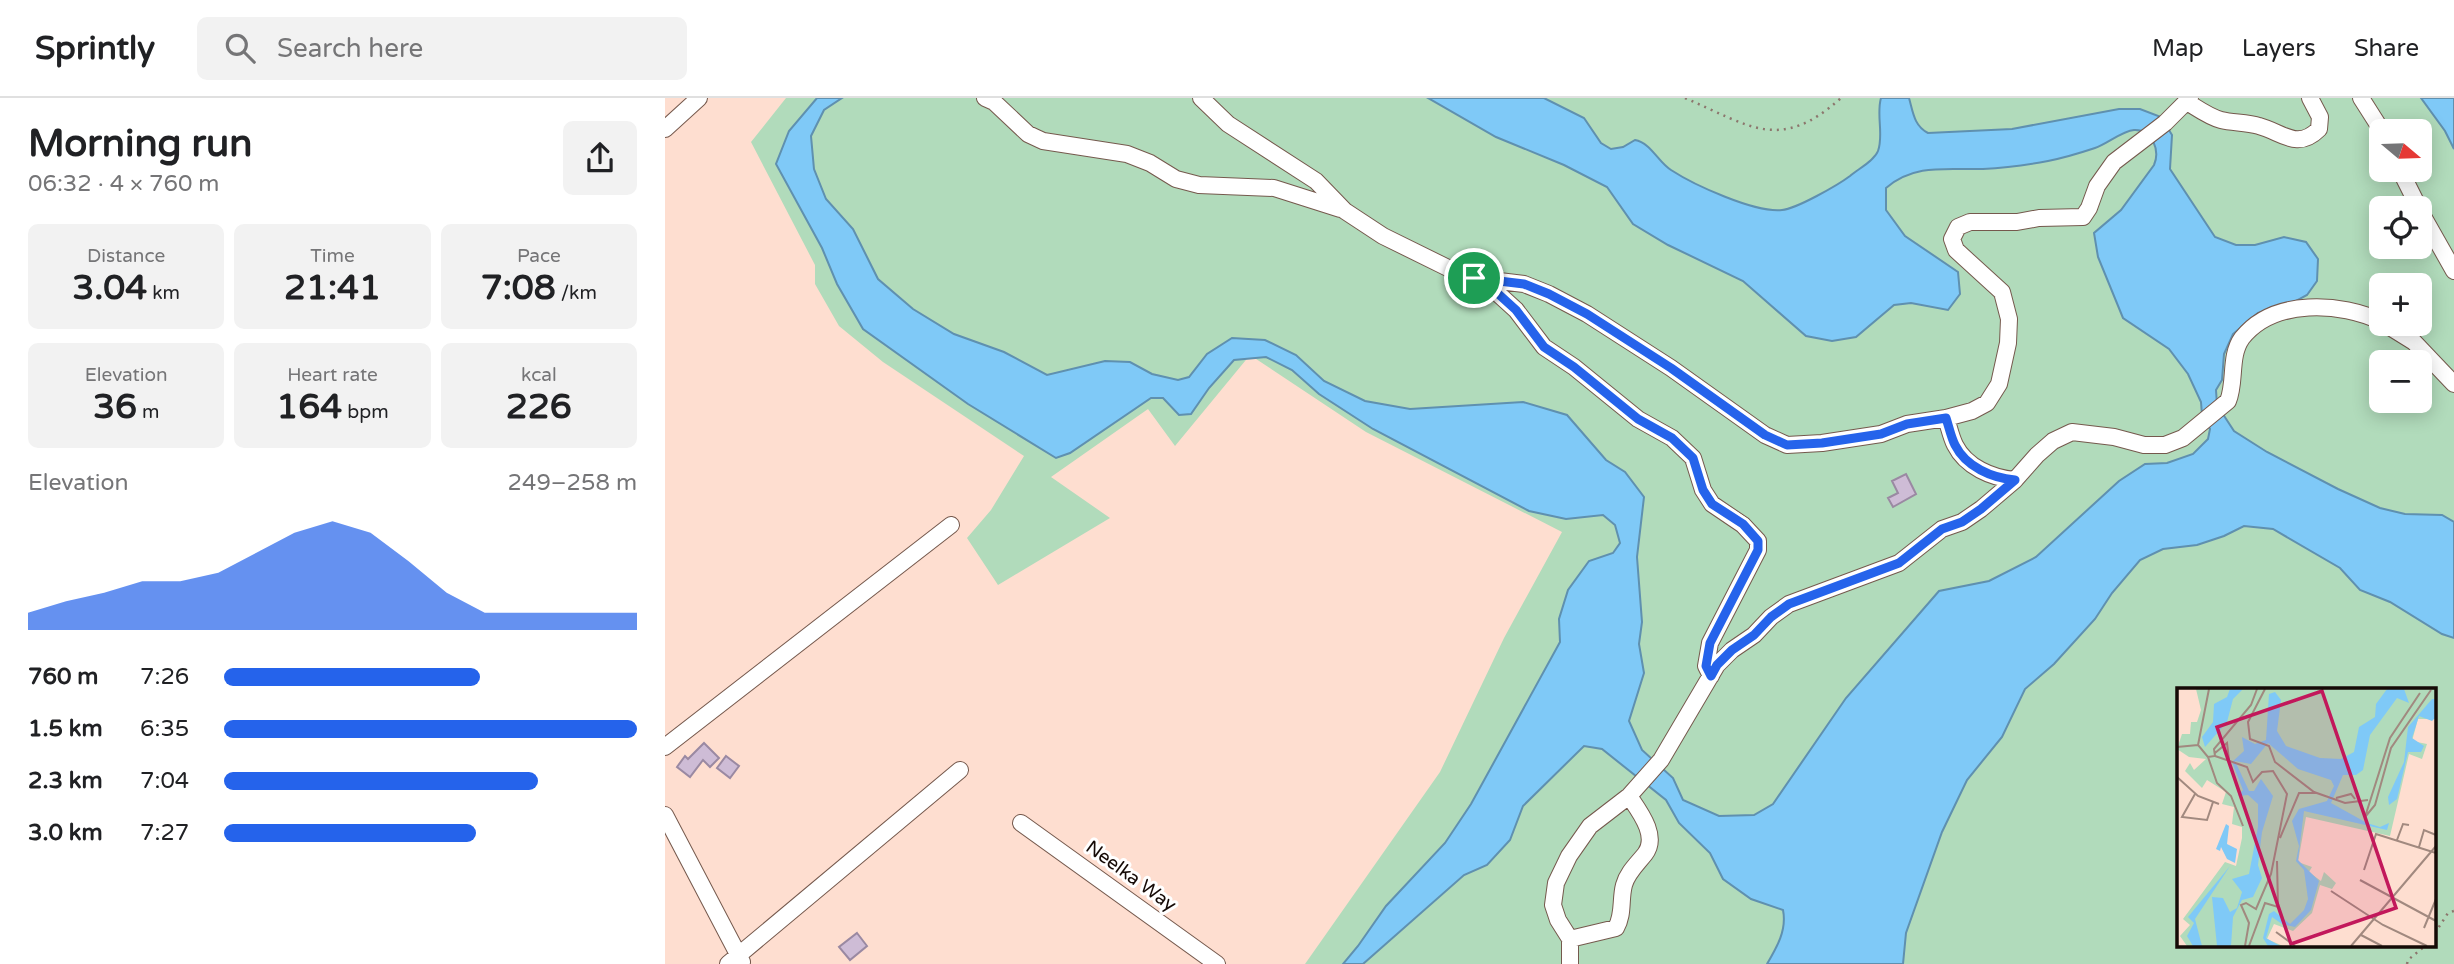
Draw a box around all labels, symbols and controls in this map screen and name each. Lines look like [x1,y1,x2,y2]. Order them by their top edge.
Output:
search box [197,17,687,80]
text: Sprintly [35,29,155,68]
icon: search [221,29,259,67]
text: Search here [277,33,423,64]
text: Map [2152,34,2204,63]
text: Layers [2242,34,2316,63]
text: Share [2354,34,2419,63]
north arrow [2369,119,2433,182]
map controls [2369,119,2432,413]
text: Morning run [28,121,252,167]
button: share [563,121,637,195]
text: 06:32 · 4 × 760 m [28,170,219,198]
button: locate [2369,196,2432,259]
text: Distance [87,245,165,267]
text: Time [310,245,355,267]
text: Pace [517,245,561,267]
pin [1444,248,1504,308]
icon: arrive [1455,259,1493,297]
text: 3.04 [72,267,147,309]
text: 21:41 [284,267,381,309]
text: 7:08 [481,267,556,309]
button: + [2369,273,2432,336]
text: km [147,282,180,304]
text: /km [556,282,597,304]
button: − [2369,350,2432,413]
text: Elevation [85,364,168,386]
text: Heart rate [287,364,378,386]
text: kcal [521,364,557,386]
text: 36 [93,386,137,428]
text: 164 [276,386,342,428]
text: 226 [506,386,572,428]
text: m [137,401,159,423]
text: bpm [342,401,389,423]
text: Elevation [28,469,129,497]
text: 249–258 m [508,469,637,497]
text: 760 m [28,663,98,691]
text: 7:26 [140,663,189,691]
inset map [2177,688,2437,946]
text: 1.5 km [28,715,103,743]
text: 6:35 [140,715,189,743]
text: 2.3 km [28,767,103,795]
text: 7:04 [140,767,189,795]
text: 3.0 km [28,819,103,847]
text: 7:27 [140,819,189,847]
street label: Neelka Way [1082,836,1180,916]

